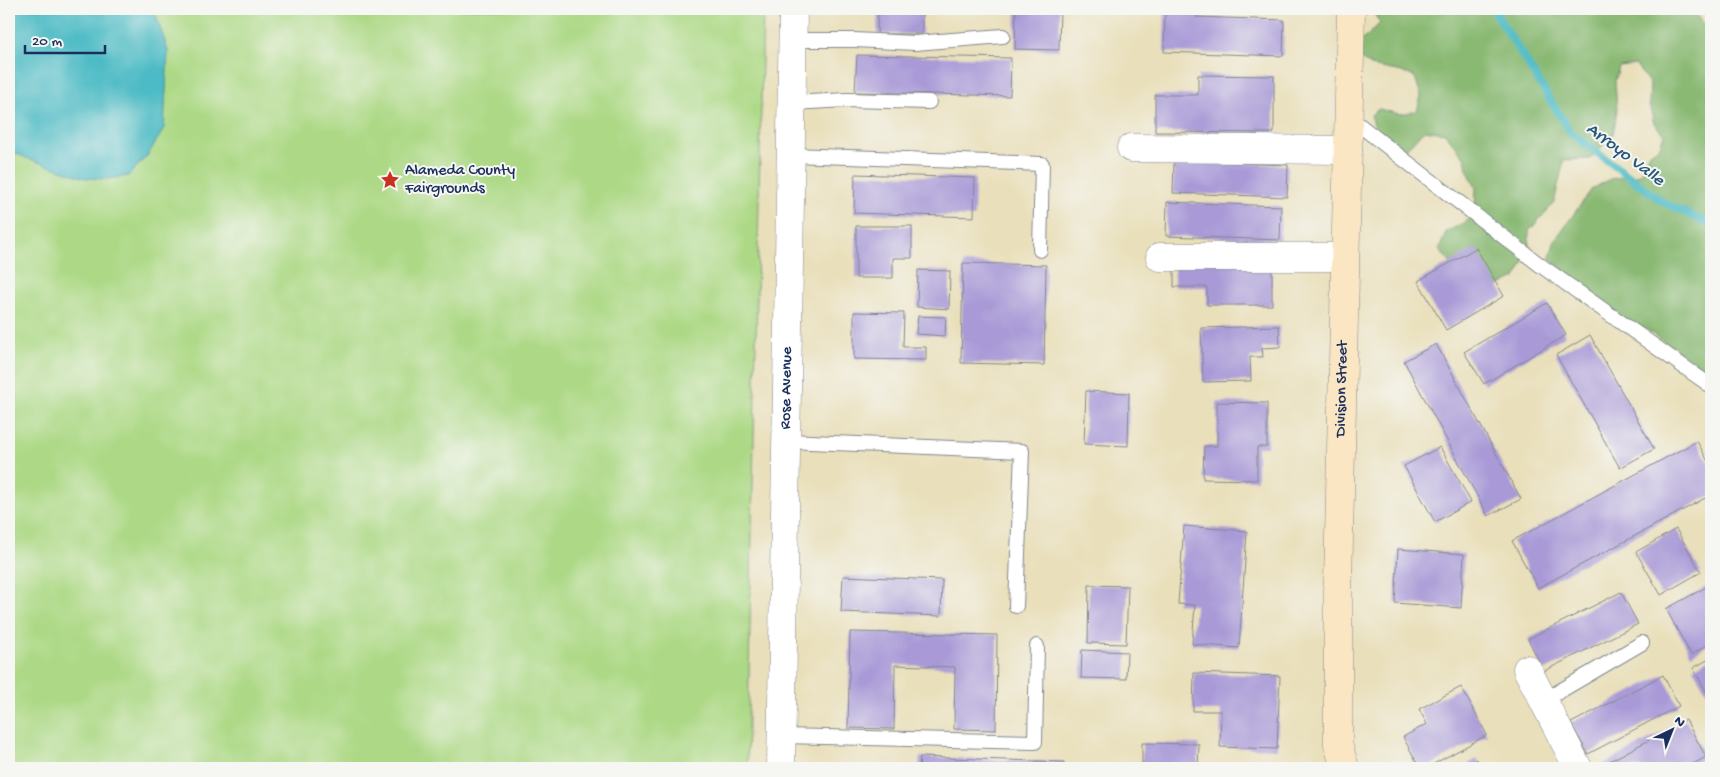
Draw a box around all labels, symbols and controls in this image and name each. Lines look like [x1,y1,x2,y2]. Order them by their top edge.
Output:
scale bar [25,22,105,54]
text: 20 m [32,33,62,51]
water label: Arroyo Valle [1582,119,1669,192]
place label: Alameda County Fairgrounds [404,162,515,199]
place icon: Alameda County Fairgrounds [379,169,401,191]
street label: Division Street [1332,339,1353,438]
street label: Rose Avenue [777,346,797,430]
north arrow [1648,704,1698,754]
text: N [1670,713,1688,732]

